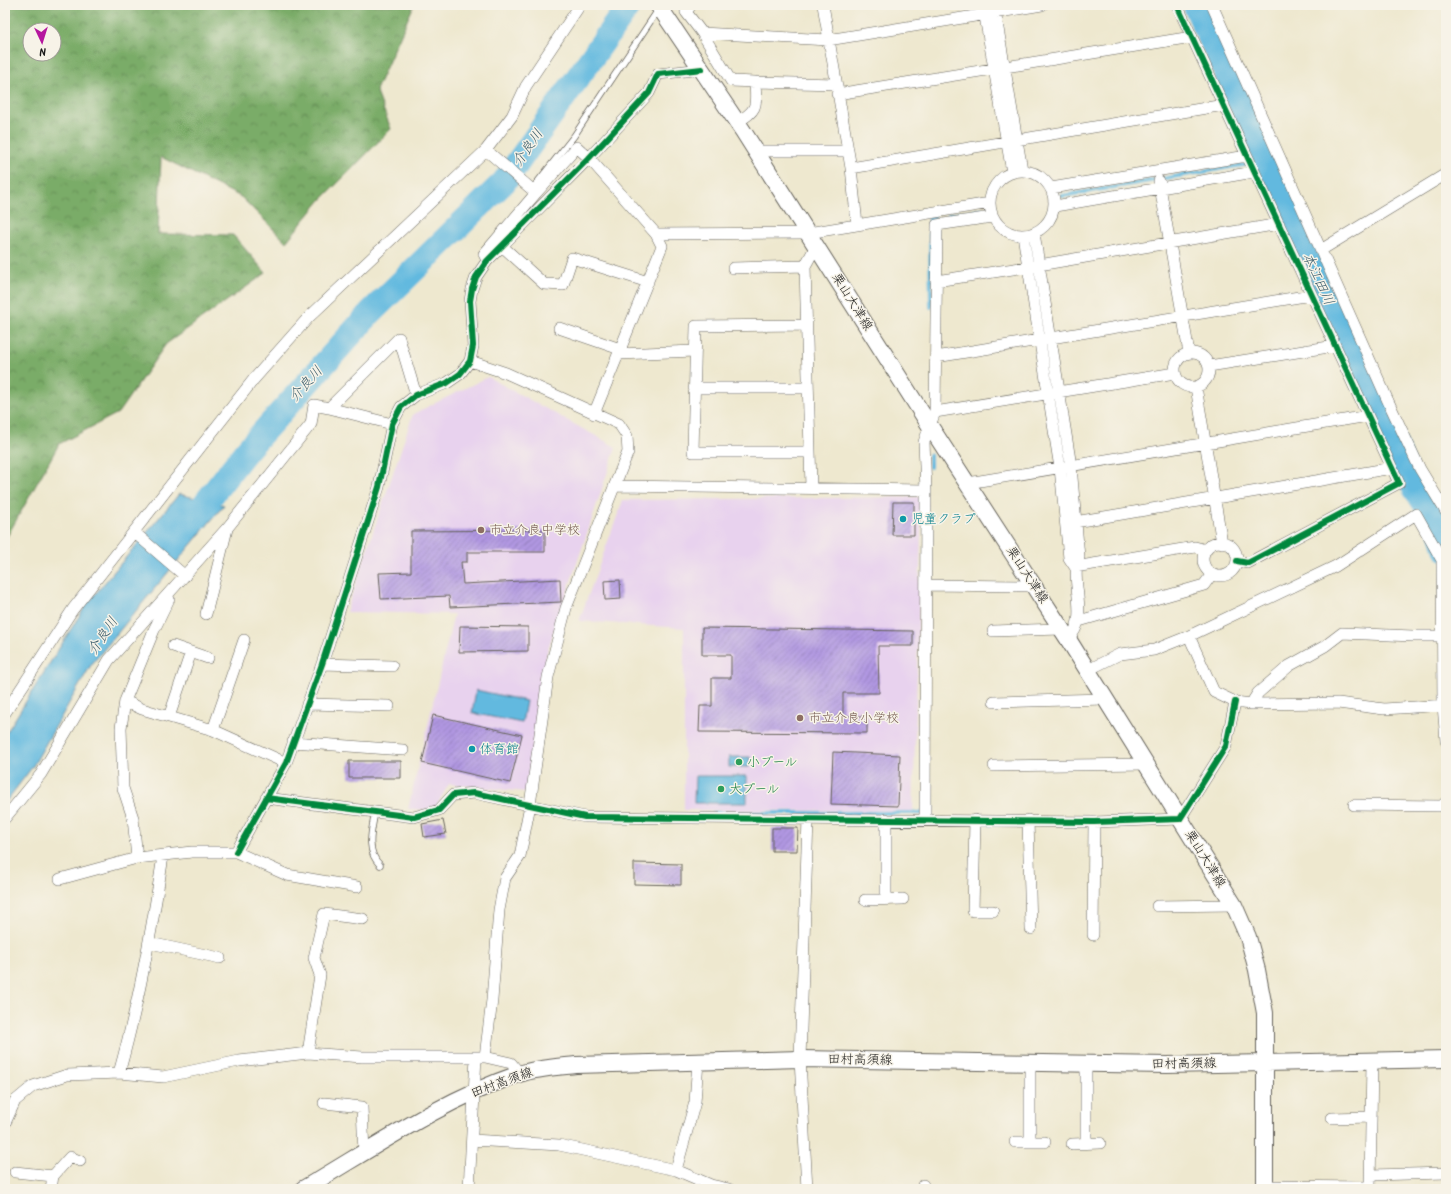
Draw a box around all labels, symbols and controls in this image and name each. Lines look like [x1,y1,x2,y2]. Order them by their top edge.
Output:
north arrow [22,22,62,62]
text: N [38,42,47,60]
water label: 介良川 [507,124,549,172]
water label: 本江田川 [1296,249,1340,309]
street label: 栗山大津線 [826,269,879,336]
water label: 介良川 [284,361,328,407]
place label: 児童クラブ [911,509,976,530]
marker: 児童クラブ [898,514,908,524]
place label: 市立介良中学校 [489,520,580,541]
marker: 市立介良中学校 [476,525,486,535]
street label: 栗山大津線 [1000,542,1054,609]
water label: 介良川 [82,612,124,660]
place label: 市立介良小学校 [808,708,899,729]
marker: 市立介良小学校 [795,713,805,723]
place label: 体育館 [480,739,519,760]
marker: 体育館 [467,744,477,754]
place label: 小プール [747,752,797,773]
marker: 小プール [734,757,744,767]
place label: 大プール [729,779,779,800]
marker: 大プール [716,784,726,794]
street label: 栗山大津線 [1179,826,1232,893]
street label: 田村高須線 [827,1049,894,1071]
street label: 田村高須線 [1151,1053,1218,1075]
street label: 田村高須線 [468,1062,537,1104]

